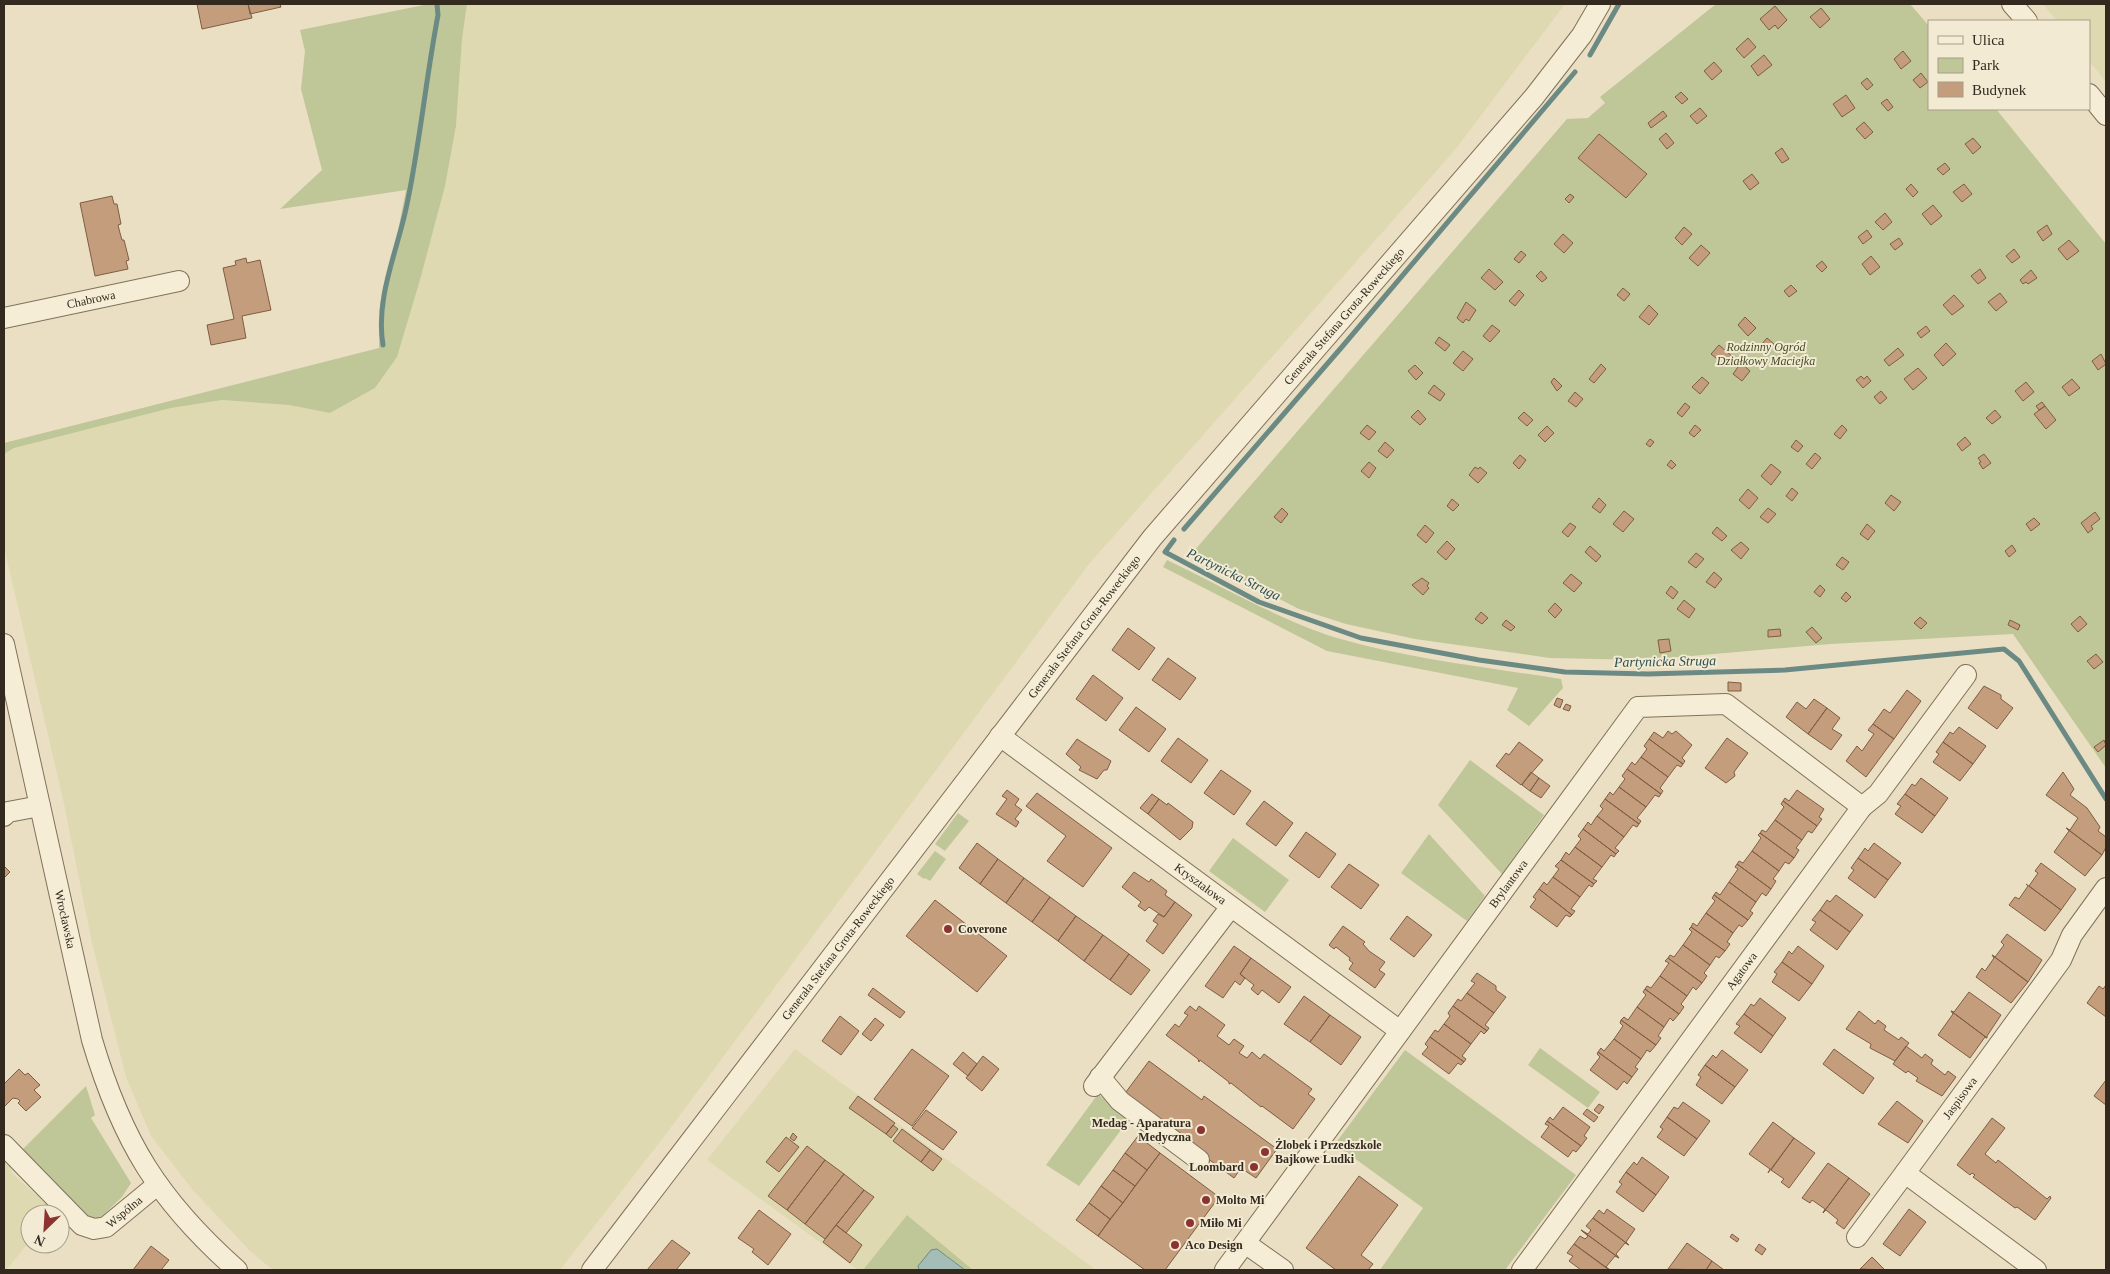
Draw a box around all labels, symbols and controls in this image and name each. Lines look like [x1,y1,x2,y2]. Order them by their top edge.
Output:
legend [1928,20,2090,110]
text: Ulica [1972,32,2005,48]
text: Park [1972,57,2000,73]
text: Budynek [1972,82,2027,98]
street label: Generała Stefana Grota-Roweckiego [1281,245,1407,388]
street label: Chabrowa [65,287,117,312]
park label: Rodzinny Ogród Działkowy Maciejka [1716,340,1815,368]
water label: Partynicka Struga [1184,545,1283,604]
street label: Generała Stefana Grota-Roweckiego [1025,552,1143,701]
water label: Partynicka Struga [1613,653,1716,670]
street label: Brylantowa [1486,857,1531,911]
street label: Kryształowa [1172,860,1230,908]
street label: Generała Stefana Grota-Roweckiego [779,874,897,1023]
street label: Wrocławska [52,889,79,951]
place label: Coverone [958,922,1008,936]
marker: Coverone [942,923,954,935]
street label: Agatowa [1723,949,1760,993]
street label: Jaspisowa [1940,1074,1980,1122]
place label: Medag - Aparatura Medyczna [1092,1116,1191,1144]
marker: Medag - Aparatura Medyczna [1195,1124,1207,1136]
place label: Żlobek i Przedszkole Bajkowe Ludki [1275,1138,1382,1166]
marker: Żlobek i Przedszkole Bajkowe Ludki [1259,1146,1271,1158]
place label: Loombard [1189,1160,1244,1174]
marker: Loombard [1248,1161,1260,1173]
street label: Wspólna [103,1193,146,1231]
place label: Molto Mi [1216,1193,1265,1207]
marker: Molto Mi [1200,1194,1212,1206]
north arrow [20,1204,70,1254]
place label: Miło Mi [1200,1216,1242,1230]
marker: Miło Mi [1184,1217,1196,1229]
text: N [32,1231,47,1249]
place label: Aco Design [1185,1238,1243,1252]
marker: Aco Design [1169,1239,1181,1251]

